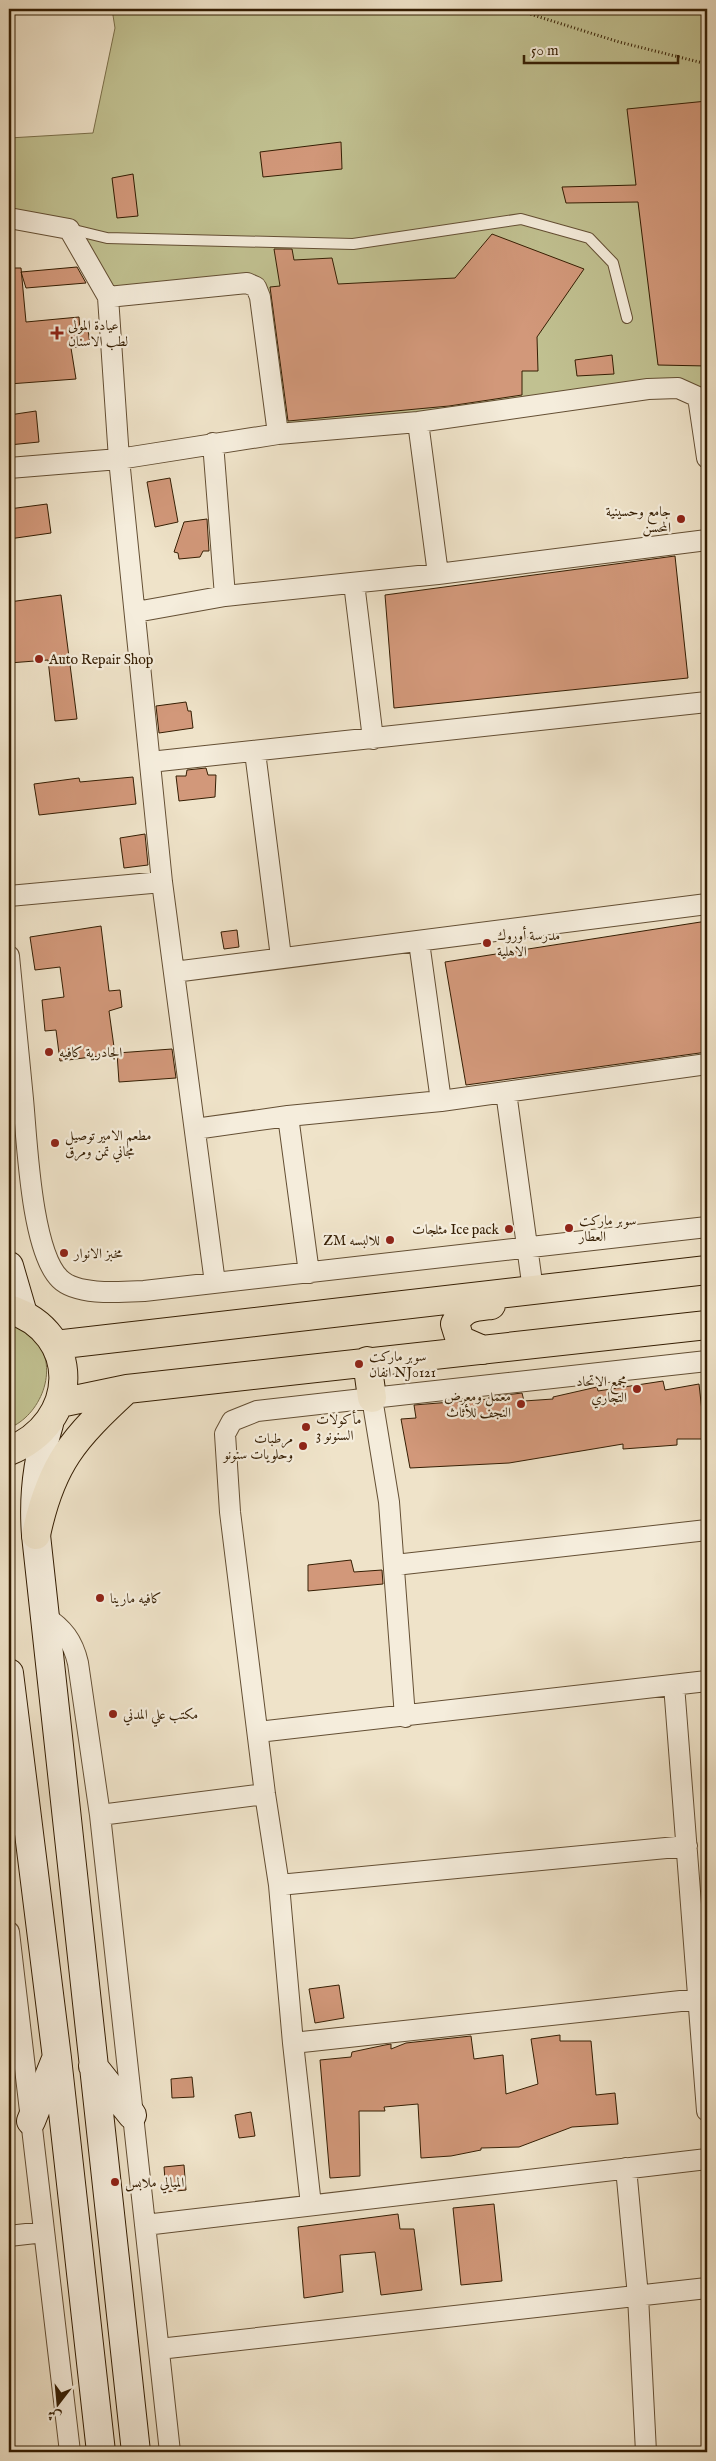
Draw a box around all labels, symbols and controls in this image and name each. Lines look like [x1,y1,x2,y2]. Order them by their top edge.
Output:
scale bar [524,32,677,64]
text: 50 m [531,41,559,60]
place label: عيادة المولى لطب الاسنان [68,317,128,351]
marker: عيادة المولى لطب الاسنان [50,326,64,340]
place label: جامع وحسينية المحسن [606,503,671,537]
marker: جامع وحسينية المحسن [675,513,687,525]
place label: Auto Repair Shop [48,651,154,669]
marker: Auto Repair Shop [33,653,45,665]
place label: مدرسة أوروك الاهلية [497,925,560,961]
marker: مدرسة أوروك الاهلية [481,937,493,949]
place label: الجادرية كافيه [59,1044,122,1062]
marker: الجادرية كافيه [43,1046,55,1058]
place label: مطعم الامير توصيل مجاني تمن ومرق [65,1127,152,1163]
marker: مطعم الامير توصيل مجاني تمن ومرق [49,1137,61,1149]
place label: سوبر ماركت العطار [577,1212,636,1246]
place label: مثلجات Ice pack [412,1221,500,1239]
marker: سوبر ماركت العطار [563,1222,575,1234]
marker: مثلجات Ice pack [503,1223,515,1235]
place label: ZM للالبسه [323,1232,380,1250]
marker: ZM للالبسه [384,1234,396,1246]
place label: مخبز الانوار [72,1245,123,1263]
marker: مخبز الانوار [58,1247,70,1259]
place label: سوبر ماركت انفان NJ0121 [369,1348,436,1382]
marker: سوبر ماركت انفان NJ0121 [353,1358,365,1370]
place label: مجمع الاتحاد التجاري [576,1373,627,1409]
marker: مجمع الاتحاد التجاري [631,1383,643,1395]
place label: معمل ومعرض النجف للأثاث [444,1388,511,1422]
marker: معمل ومعرض النجف للأثاث [515,1398,527,1410]
place label: مأكولات السنونو 3 [316,1409,362,1445]
marker: مأكولات السنونو 3 [300,1421,312,1433]
place label: مرطبات وحلويات سنونو [222,1430,293,1464]
marker: مرطبات وحلويات سنونو [297,1440,309,1452]
place label: كافيه مارينا [110,1590,162,1608]
marker: كافيه مارينا [94,1592,106,1604]
place label: مكتب علي المدني [123,1706,198,1727]
marker: مكتب علي المدني [107,1708,119,1720]
place label: الميالي ملابس [125,2174,184,2194]
marker: الميالي ملابس [109,2176,121,2188]
north arrow [32,2378,82,2428]
text: ش [45,2405,64,2426]

